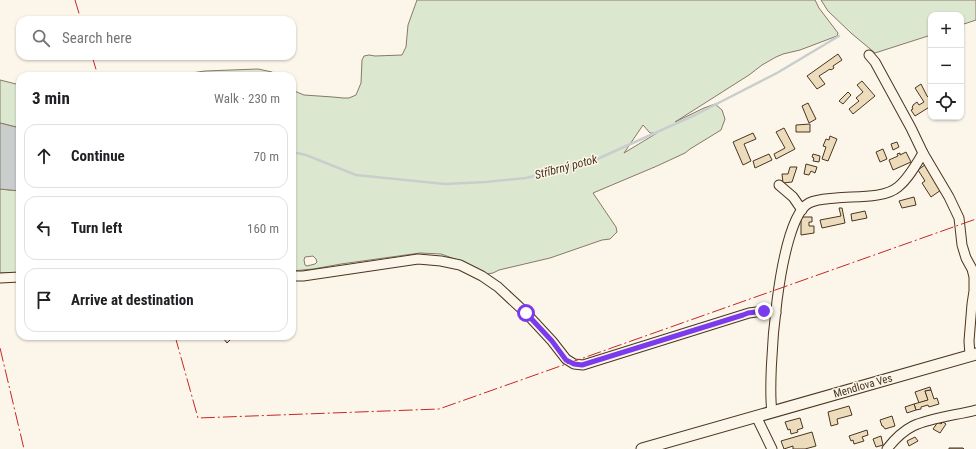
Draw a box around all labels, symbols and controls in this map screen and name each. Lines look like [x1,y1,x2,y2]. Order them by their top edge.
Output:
map controls [928,12,964,120]
button: + [928,12,964,48]
search box [16,16,296,60]
icon: search [30,27,52,49]
text: Search here [62,29,132,47]
button: − [928,48,964,84]
button: locate [928,84,964,120]
text: 3 min [32,88,70,108]
text: Walk · 230 m [214,91,280,106]
icon: ahead [33,145,55,167]
text: Continue [71,147,125,165]
text: 70 m [253,149,279,164]
water label: Stříbrný potok [533,152,600,182]
icon: left [33,217,55,239]
text: Turn left [71,219,122,237]
text: 160 m [247,221,279,236]
icon: arrive [33,289,55,311]
text: Arrive at destination [71,291,194,309]
route end [755,302,773,320]
route start [517,304,535,322]
street label: Mendlova Ves [832,371,894,401]

